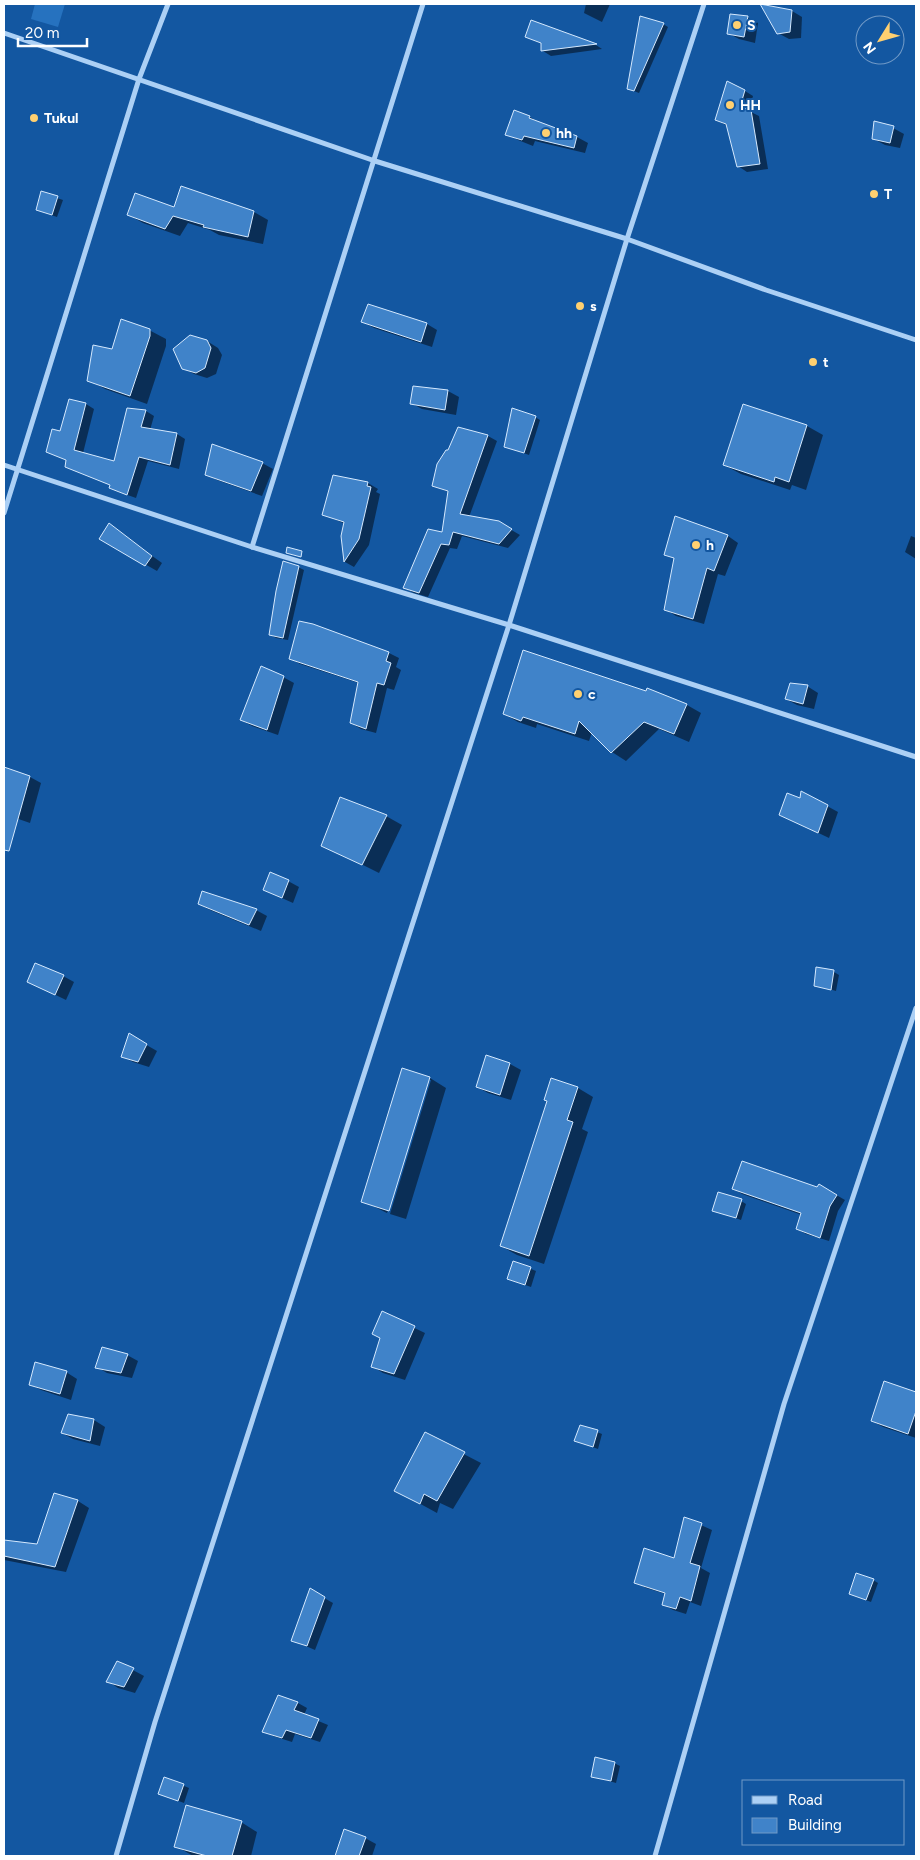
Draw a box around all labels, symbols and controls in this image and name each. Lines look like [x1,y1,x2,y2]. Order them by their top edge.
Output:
scale bar [18,15,86,47]
north arrow [855,15,905,65]
place label: S [747,17,756,34]
marker: S [731,19,743,31]
text: 20 m [25,24,59,42]
text: N [860,38,880,57]
place label: HH [740,97,761,114]
marker: HH [724,99,736,111]
place label: Tukul [44,110,79,127]
marker: Tukul [28,112,40,124]
place label: hh [556,125,572,142]
marker: hh [540,127,552,139]
place label: T [884,186,892,203]
marker: T [868,188,880,200]
place label: s [590,298,597,315]
marker: s [574,300,586,312]
place label: t [823,354,829,371]
marker: t [807,356,819,368]
place label: h [706,537,714,554]
marker: h [690,539,702,551]
place label: c [588,686,596,703]
marker: c [572,688,584,700]
legend [742,1780,905,1845]
text: Road [788,1791,823,1809]
text: Building [788,1816,842,1834]

